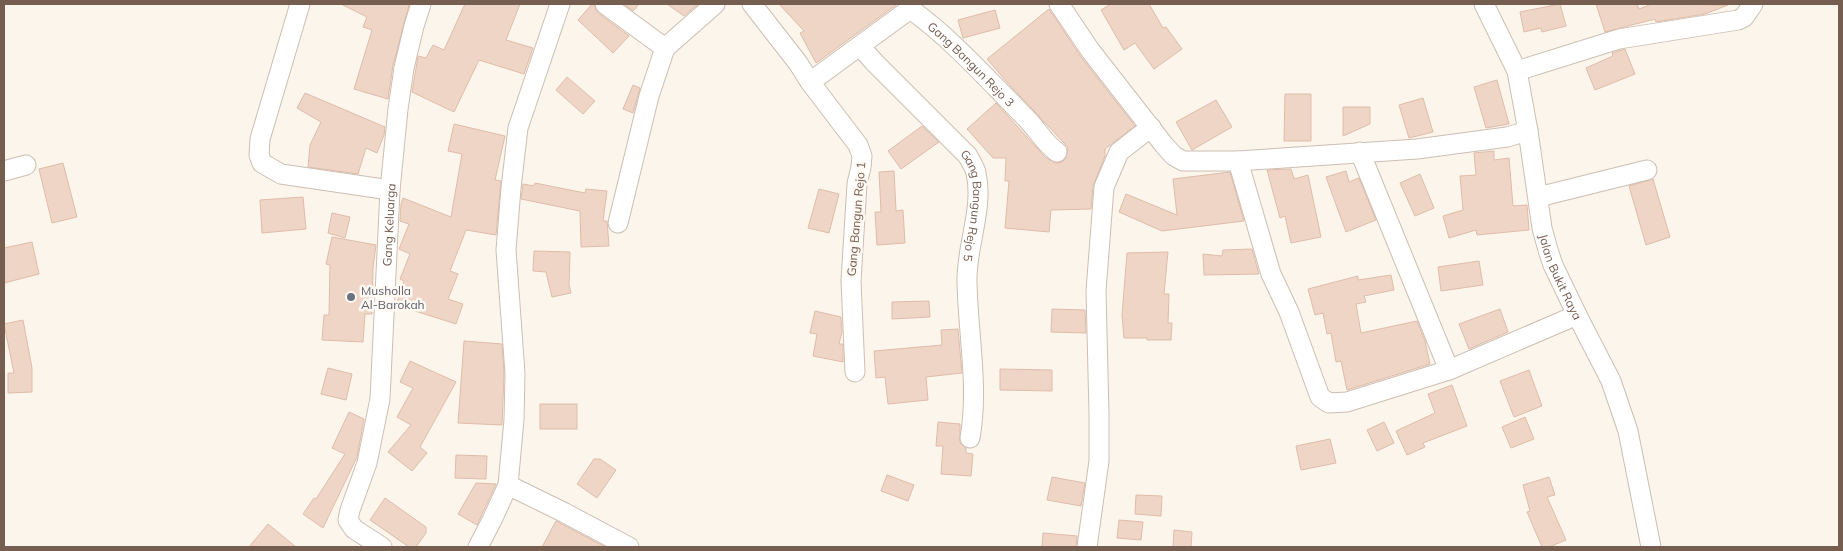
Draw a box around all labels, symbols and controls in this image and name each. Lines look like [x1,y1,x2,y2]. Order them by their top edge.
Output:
street label: Gang Bangun Rejo 3 [925,18,1018,110]
street label: Gang Bangun Rejo 5 [958,146,986,263]
street label: Gang Bangun Rejo 1 [844,161,868,277]
street label: Gang Keluarga [379,183,398,267]
street label: Jalan Bukit Raya [1536,232,1586,322]
place label: Musholla Al-Barokah [361,283,425,312]
marker: Musholla Al-Barokah [345,291,357,303]

